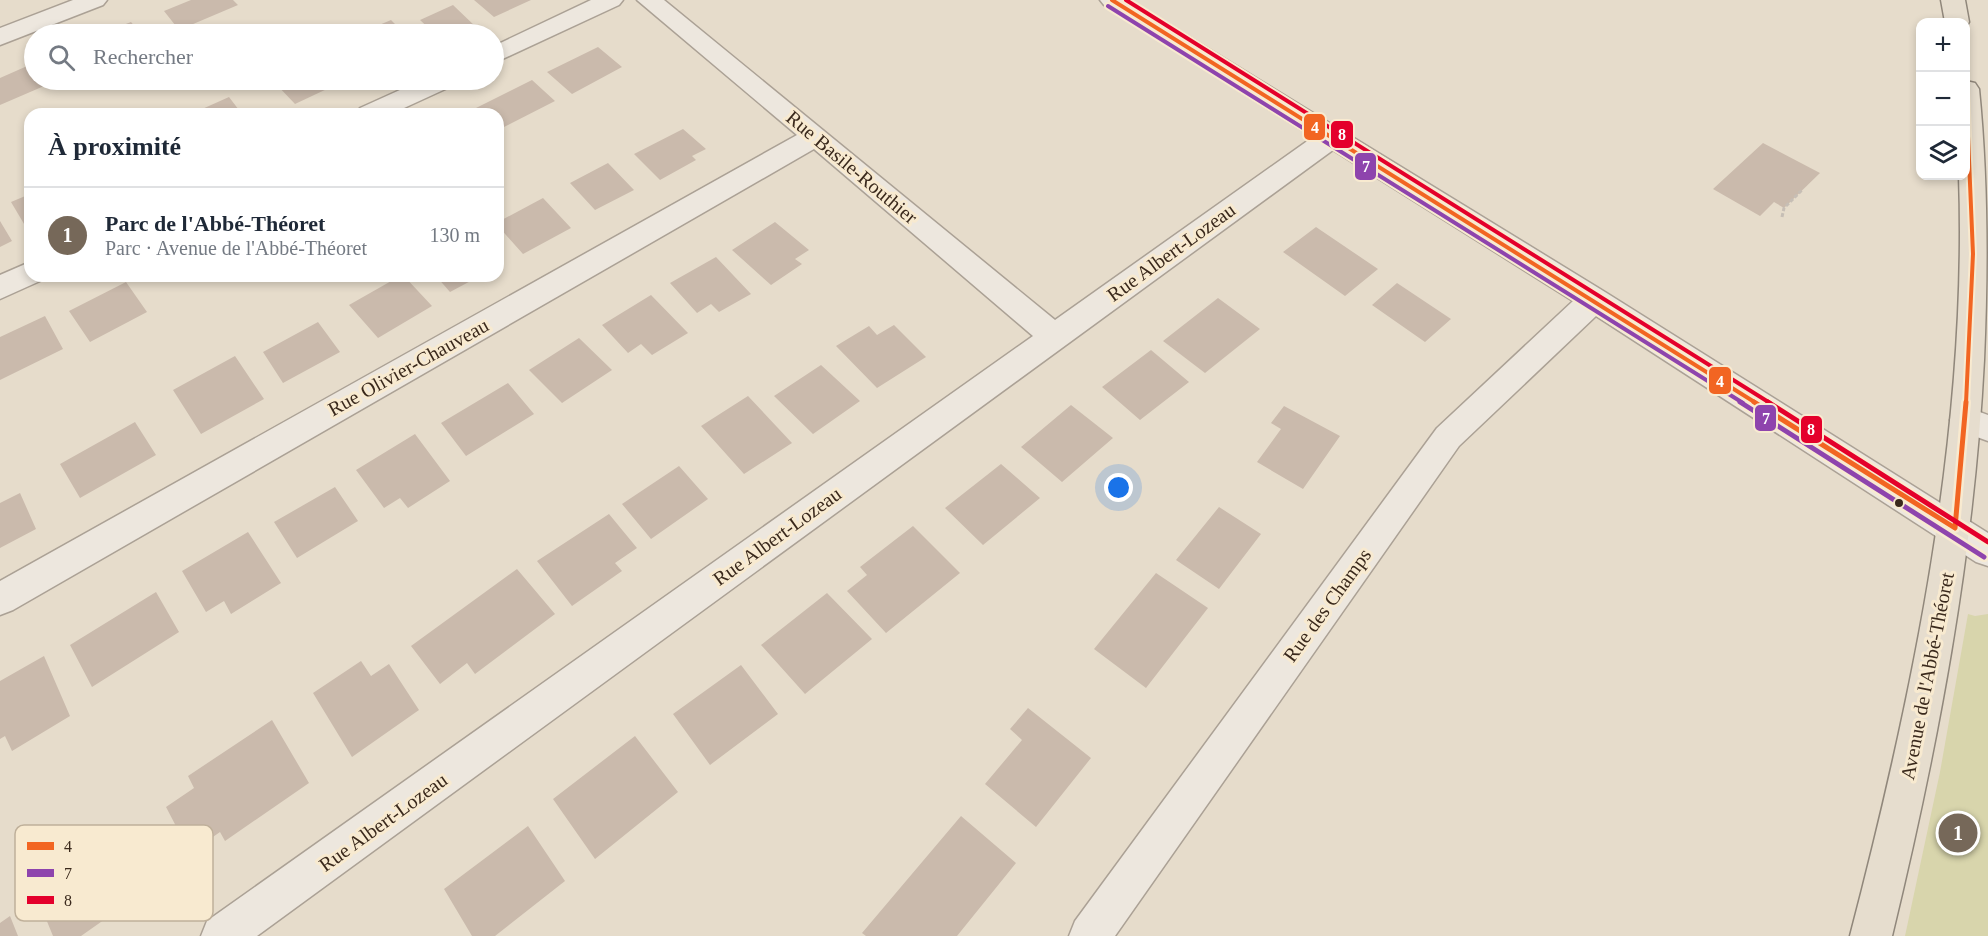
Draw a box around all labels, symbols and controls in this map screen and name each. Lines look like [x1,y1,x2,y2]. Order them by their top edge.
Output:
map controls [1916,18,1970,180]
button: + [1916,18,1970,72]
search box [24,24,504,90]
icon: search [45,41,78,74]
text: Rechercher [93,44,193,69]
button: − [1916,72,1970,126]
street label: Rue Basile-Routhier [782,106,922,228]
line badge: 4 [1303,113,1326,141]
text: 4 [1311,119,1319,136]
line badge: 8 [1330,120,1354,149]
text: 8 [1338,126,1346,143]
button: layers [1916,126,1970,180]
text: À proximité [48,132,181,161]
line badge: 7 [1354,152,1377,181]
text: 7 [1362,158,1370,175]
street label: Rue Albert-Lozeau [1103,198,1239,306]
text: Parc de l'Abbé-Théoret [105,211,325,236]
text: 1 [63,224,73,246]
text: 130 m [429,224,480,246]
text: Parc · Avenue de l'Abbé-Théoret [105,237,367,259]
street label: Rue Olivier-Chauveau [324,314,492,420]
line badge: 4 [1708,366,1732,395]
text: 4 [1716,373,1724,390]
line badge: 7 [1754,404,1777,432]
text: 7 [1762,410,1770,427]
line badge: 8 [1800,415,1823,444]
text: 8 [1807,421,1815,438]
your location [1104,473,1133,502]
street label: Rue Albert-Lozeau [709,482,845,590]
unlabelled marker [1893,497,1905,509]
street label: Rue des Champs [1279,544,1376,666]
street label: Avenue de l'Abbé-Théoret [1896,570,1958,782]
street label: Rue Albert-Lozeau [315,768,451,876]
pin: 1 [1938,810,1978,856]
legend [15,825,213,921]
text: 4 [64,838,72,855]
text: 7 [64,865,72,882]
text: 8 [64,892,72,909]

